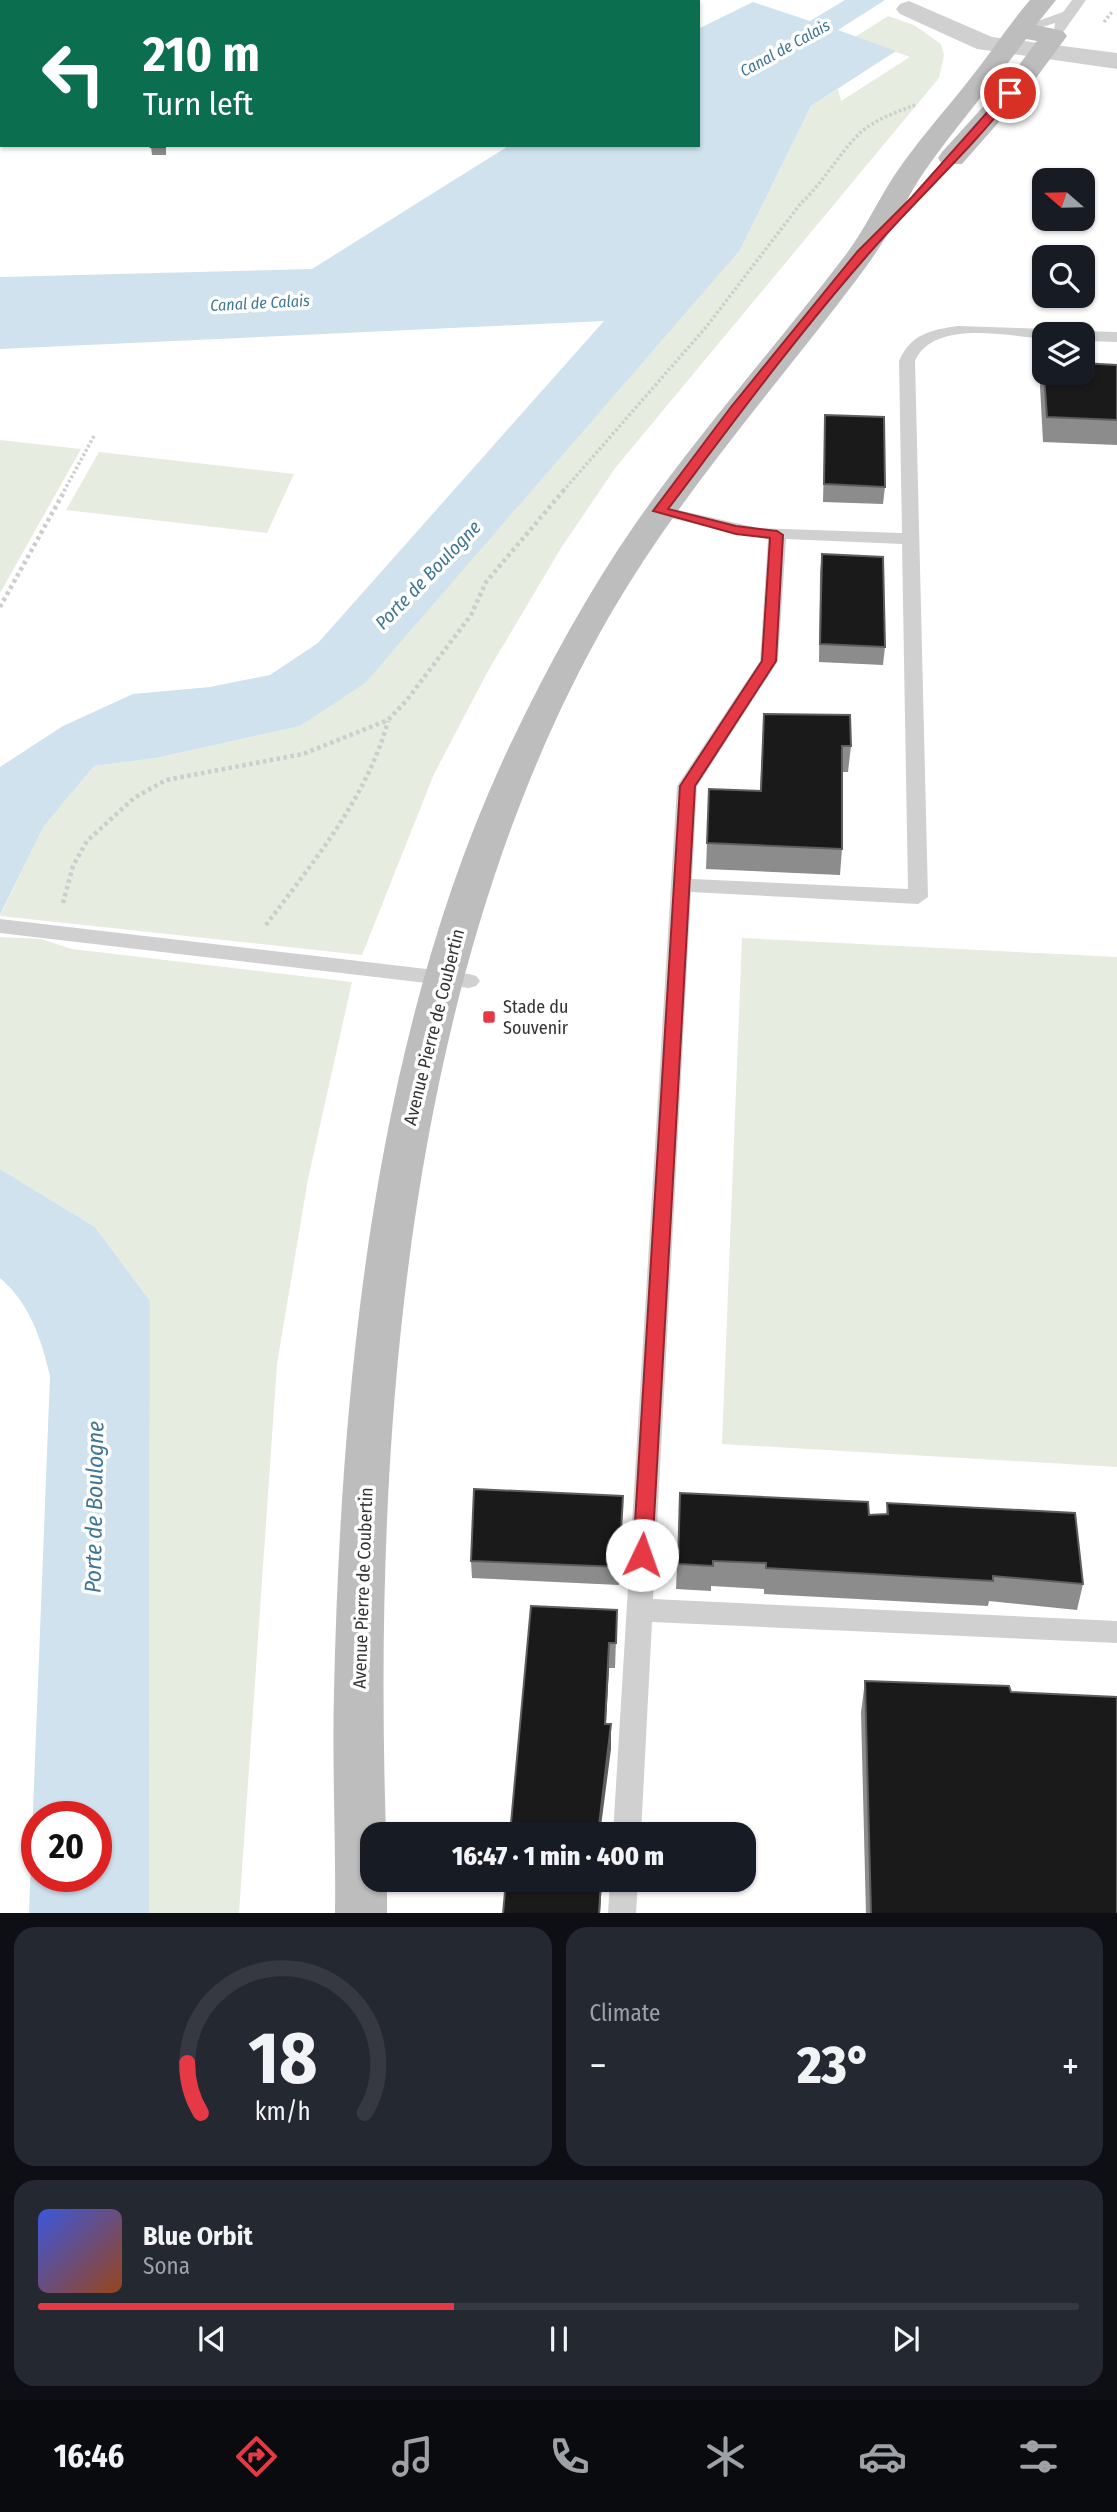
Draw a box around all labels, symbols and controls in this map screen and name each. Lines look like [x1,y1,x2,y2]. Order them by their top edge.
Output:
water label: Canal de Calais [737,15,833,80]
text: 210 m [143,25,260,84]
icon: left [28,28,119,119]
pin [980,63,1040,123]
icon: arrive [991,74,1029,112]
text: Turn left [143,85,253,123]
north arrow [1032,168,1096,231]
map controls [1032,168,1095,385]
button: search [1032,245,1095,308]
water label: Canal de Calais [210,291,310,315]
button: layers [1032,322,1095,385]
water label: Porte de Boulogne [370,516,486,634]
street label: Avenue Pierre de Coubertin [399,927,469,1127]
place label: Stade du Souvenir [503,996,569,1039]
marker: Stade du Souvenir [481,1009,497,1025]
water label: Porte de Boulogne [78,1421,110,1593]
street label: Avenue Pierre de Coubertin [348,1487,378,1689]
position arrow [605,1518,679,1592]
speed limit sign: 20 [21,1801,112,1892]
text: 16:47 · 1 min · 400 m [452,1841,664,1872]
text: Climate [590,1999,660,2027]
text: 18 [248,2015,317,2102]
text: 23° [797,2034,871,2097]
text: − [590,2043,607,2089]
text: + [1062,2043,1079,2089]
text: km/h [255,2096,311,2126]
text: Blue Orbit [143,2221,253,2252]
text: Sona [143,2252,190,2280]
icon: previous [193,2320,231,2358]
icon: pause [540,2320,578,2358]
icon: next [887,2320,925,2358]
icon: directions [232,2432,281,2481]
icon: music [388,2432,437,2481]
icon: phone [545,2432,594,2481]
icon: climate [701,2432,750,2481]
icon: car [858,2432,907,2481]
icon: filters [1014,2432,1063,2481]
text: 16:46 [54,2437,124,2475]

